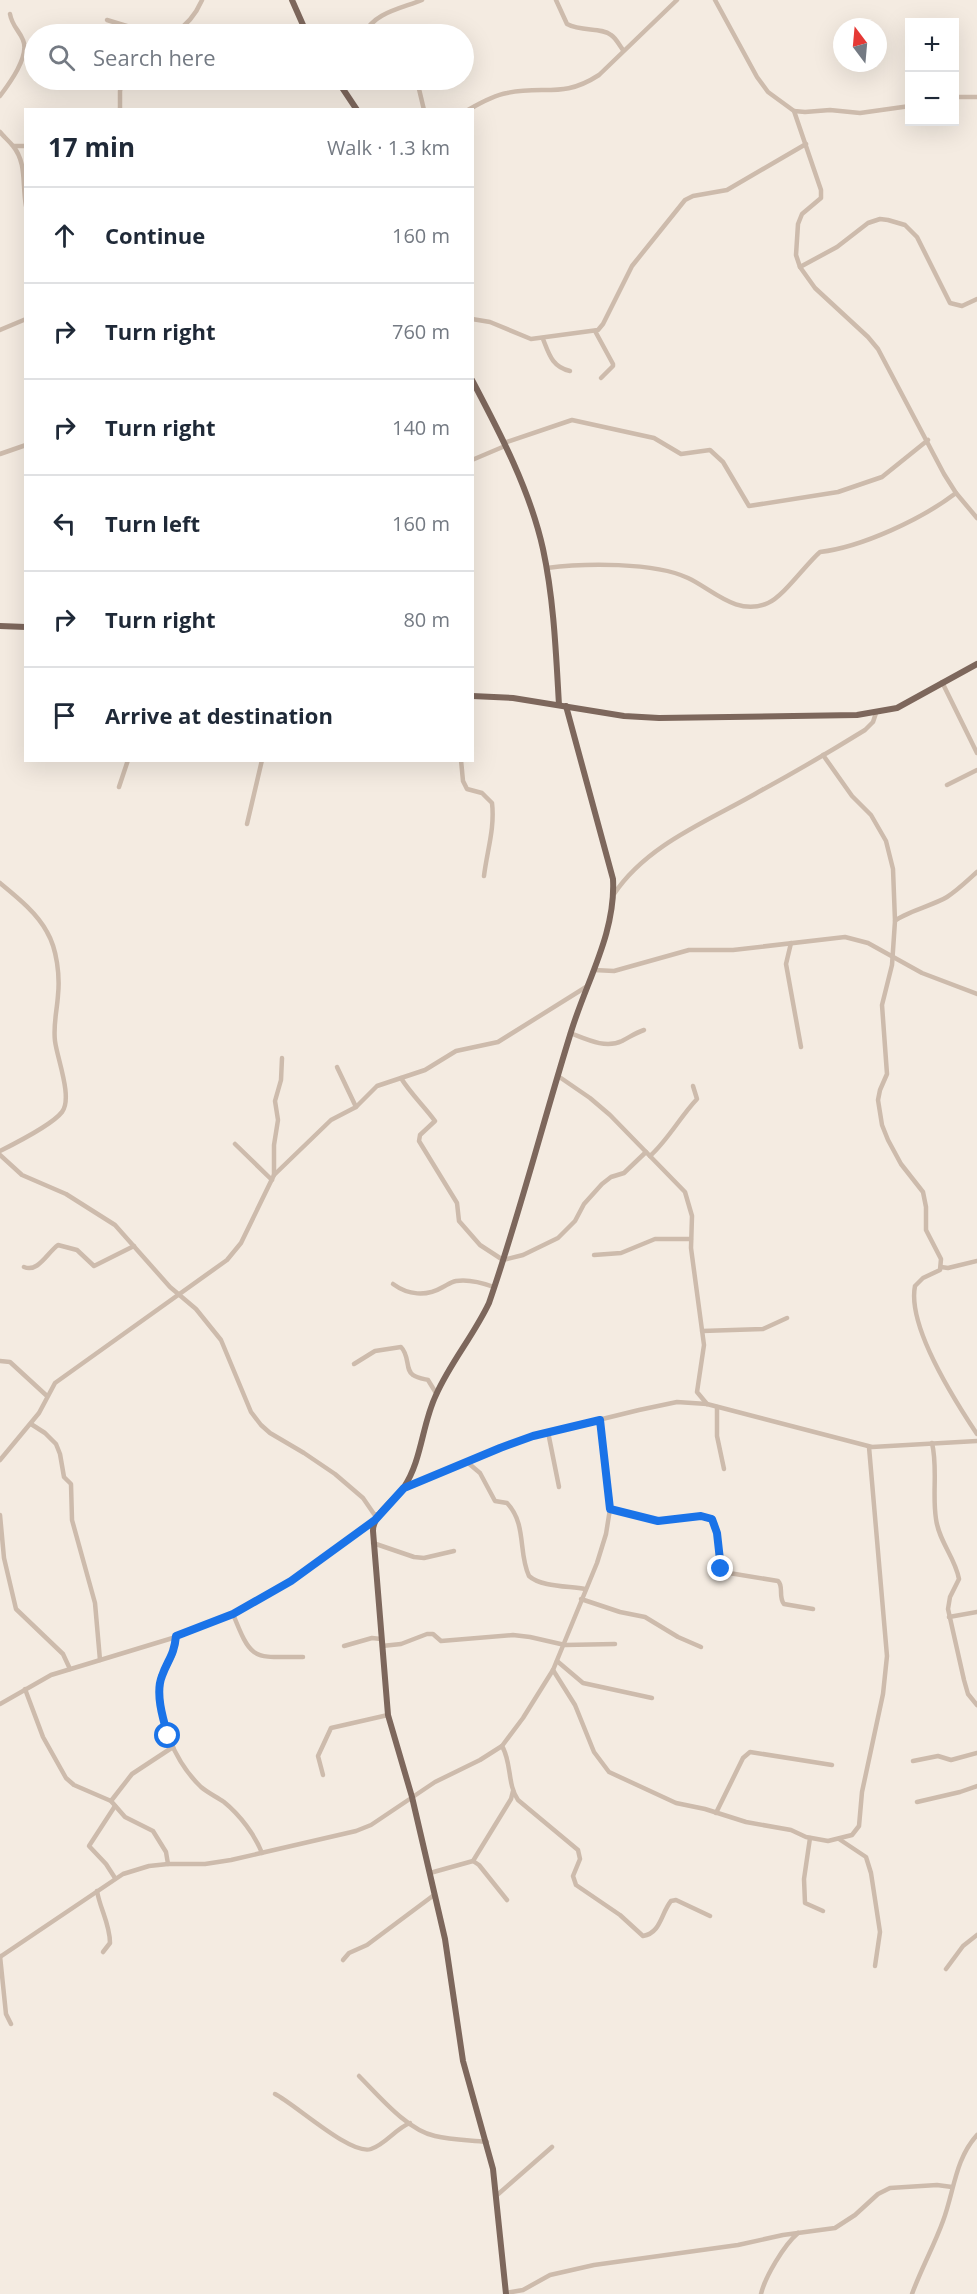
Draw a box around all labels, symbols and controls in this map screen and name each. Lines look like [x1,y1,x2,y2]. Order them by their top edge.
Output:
north arrow [833,18,887,72]
map controls [905,18,959,126]
button: + [905,18,959,72]
search box [24,24,474,90]
icon: search [45,41,78,74]
text: Search here [93,42,216,72]
button: − [905,72,959,126]
text: 17 min [48,129,135,165]
text: Walk · 1.3 km [327,134,450,161]
icon: ahead [48,219,81,252]
text: Continue [105,220,205,250]
text: 160 m [392,222,450,249]
icon: right [48,315,81,348]
text: Turn right [105,316,216,346]
text: 760 m [392,318,450,345]
icon: right [48,411,81,444]
text: Turn right [105,412,216,442]
text: 140 m [392,414,450,441]
icon: left [48,507,81,540]
text: Turn left [105,508,200,538]
text: 160 m [392,510,450,537]
icon: right [48,603,81,636]
text: Turn right [105,604,216,634]
text: 80 m [403,606,450,633]
icon: arrive [48,699,81,732]
text: Arrive at destination [105,700,333,730]
route end [707,1555,733,1581]
route start [154,1722,180,1748]

